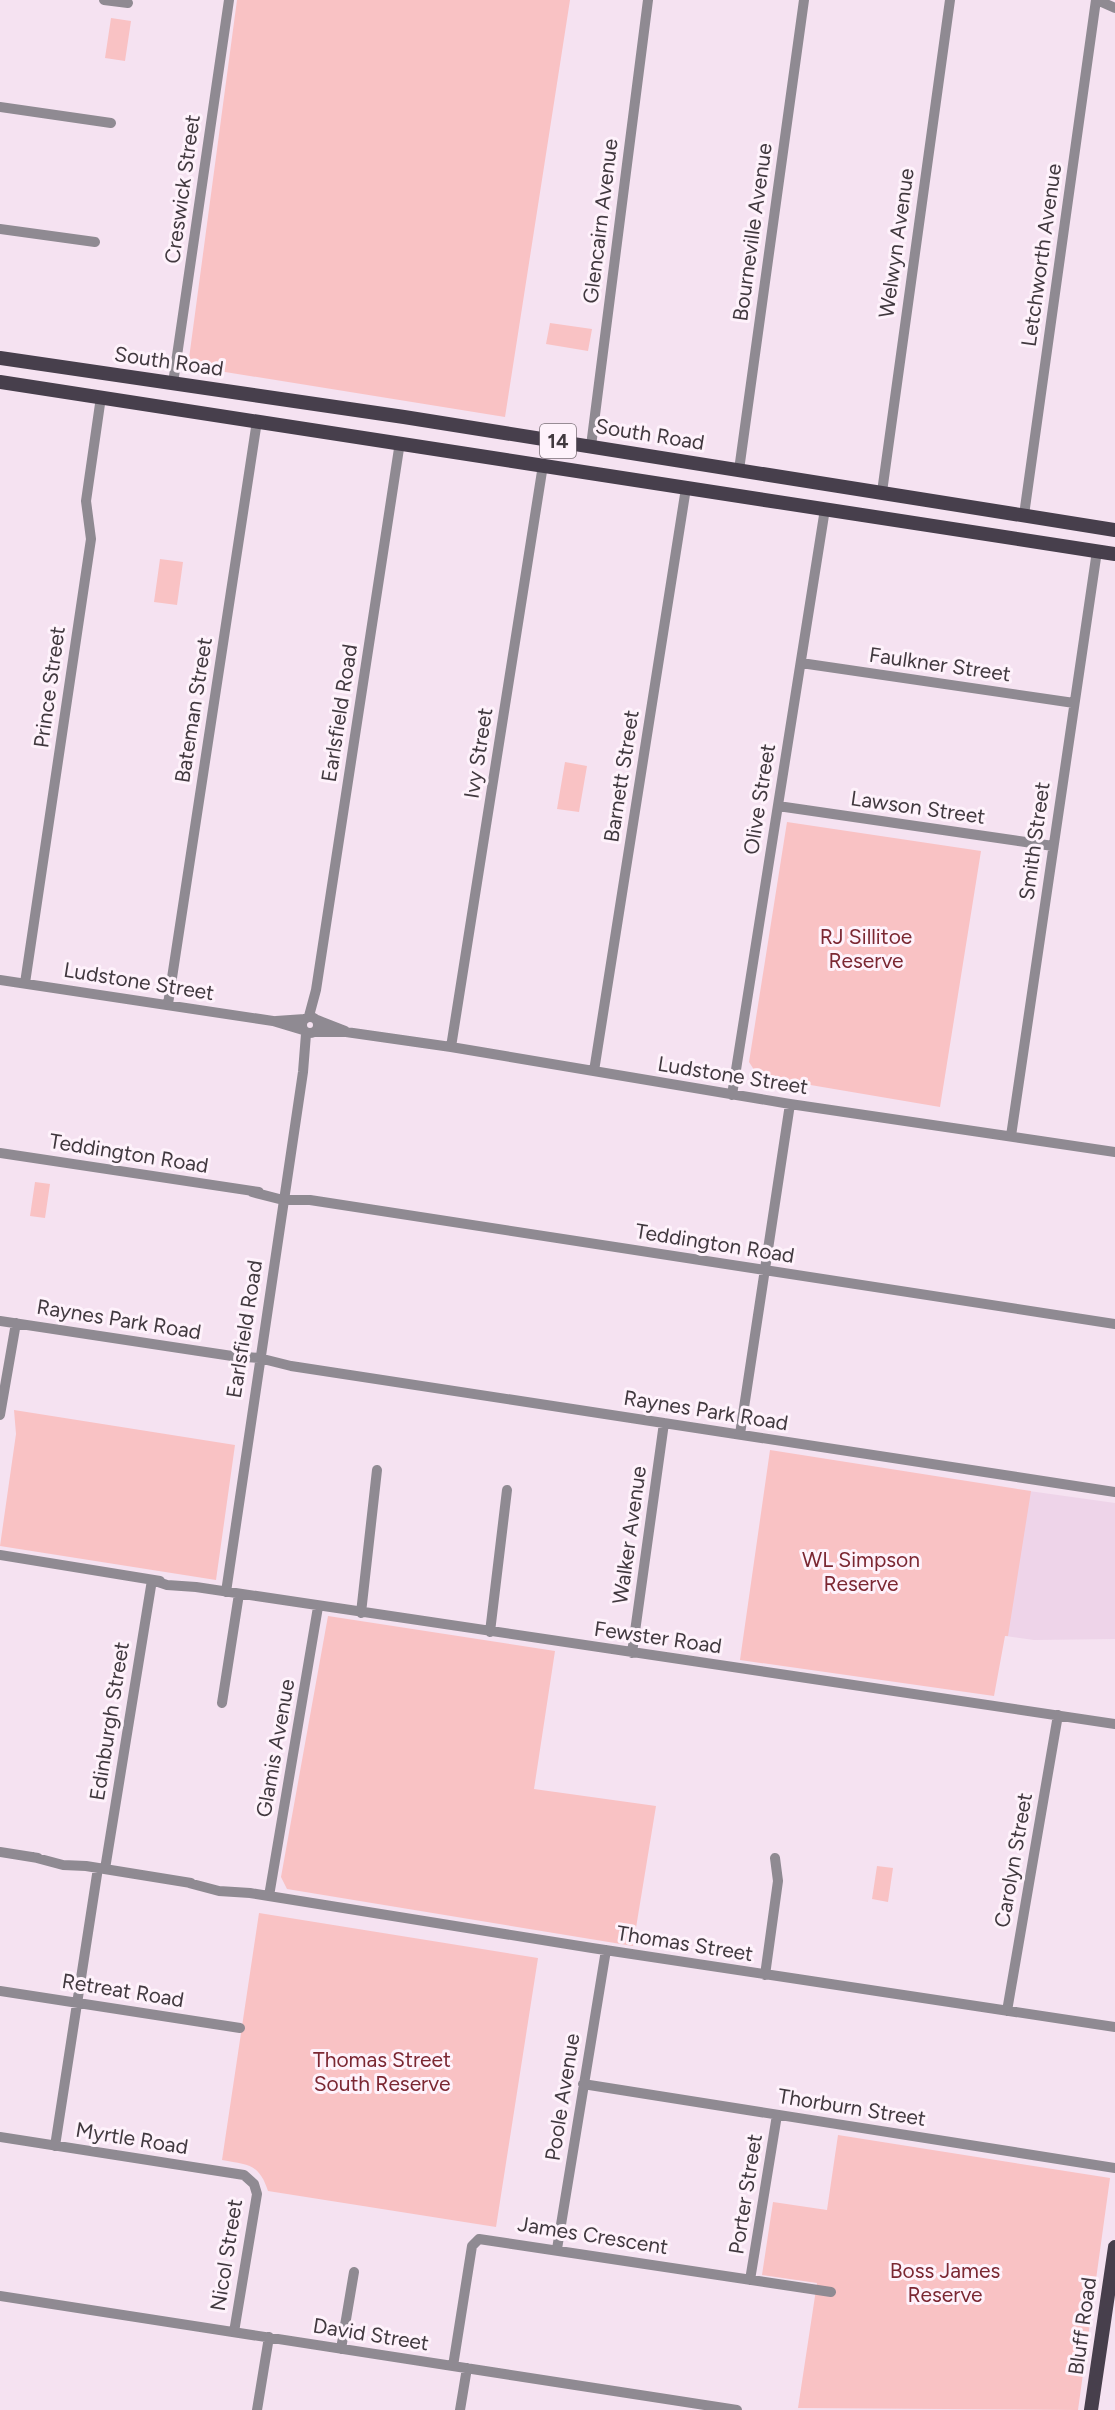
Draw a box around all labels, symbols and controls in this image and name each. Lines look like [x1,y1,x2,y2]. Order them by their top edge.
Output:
street label: Creswick Street [159,113,205,265]
street label: Glencairn Avenue [577,137,623,305]
street label: Bourneville Avenue [727,141,777,323]
street label: Letchworth Avenue [1016,162,1066,348]
street label: Welwyn Avenue [873,167,919,319]
street label: South Road [113,341,225,381]
street label: South Road [594,413,706,455]
road number: 14 [540,424,576,458]
street label: Prince Street [28,625,70,749]
street label: Bateman Street [169,635,217,785]
street label: Earlsfield Road [316,642,362,784]
street label: Faulkner Street [868,642,1012,686]
street label: Ivy Street [458,706,498,800]
street label: Barnett Street [598,708,644,844]
street label: Olive Street [738,742,780,856]
street label: Smith Street [1013,780,1055,902]
street label: Lawson Street [849,785,987,829]
park label: RJ Sillitoe Reserve [820,924,912,973]
street label: Ludstone Street [62,957,216,1005]
street label: Ludstone Street [656,1051,810,1099]
street label: Teddington Road [48,1128,210,1178]
street label: Teddington Road [634,1218,796,1268]
street label: Earlsfield Road [221,1258,267,1400]
street label: Raynes Park Road [35,1294,203,1344]
street label: Raynes Park Road [622,1385,790,1435]
street label: Walker Avenue [607,1464,651,1606]
park label: WL Simpson Reserve [802,1547,920,1596]
street label: Fewster Road [593,1616,723,1658]
street label: Edinburgh Street [84,1640,134,1802]
street label: Glamis Avenue [251,1677,299,1819]
street label: Carolyn Street [989,1791,1037,1929]
street label: Thomas Street [615,1920,755,1966]
street label: Retreat Road [60,1968,186,2012]
street label: Poole Avenue [540,2032,584,2162]
park label: Thomas Street South Reserve [313,2047,451,2096]
street label: Thorburn Street [776,2083,928,2131]
street label: Myrtle Road [74,2117,190,2159]
street label: Porter Street [723,2132,767,2256]
street label: Nicol Street [205,2197,247,2313]
street label: James Crescent [516,2211,670,2259]
park label: Boss James Reserve [890,2258,1000,2307]
street label: Bluff Road [1063,2276,1101,2376]
street label: David Street [311,2312,431,2356]

